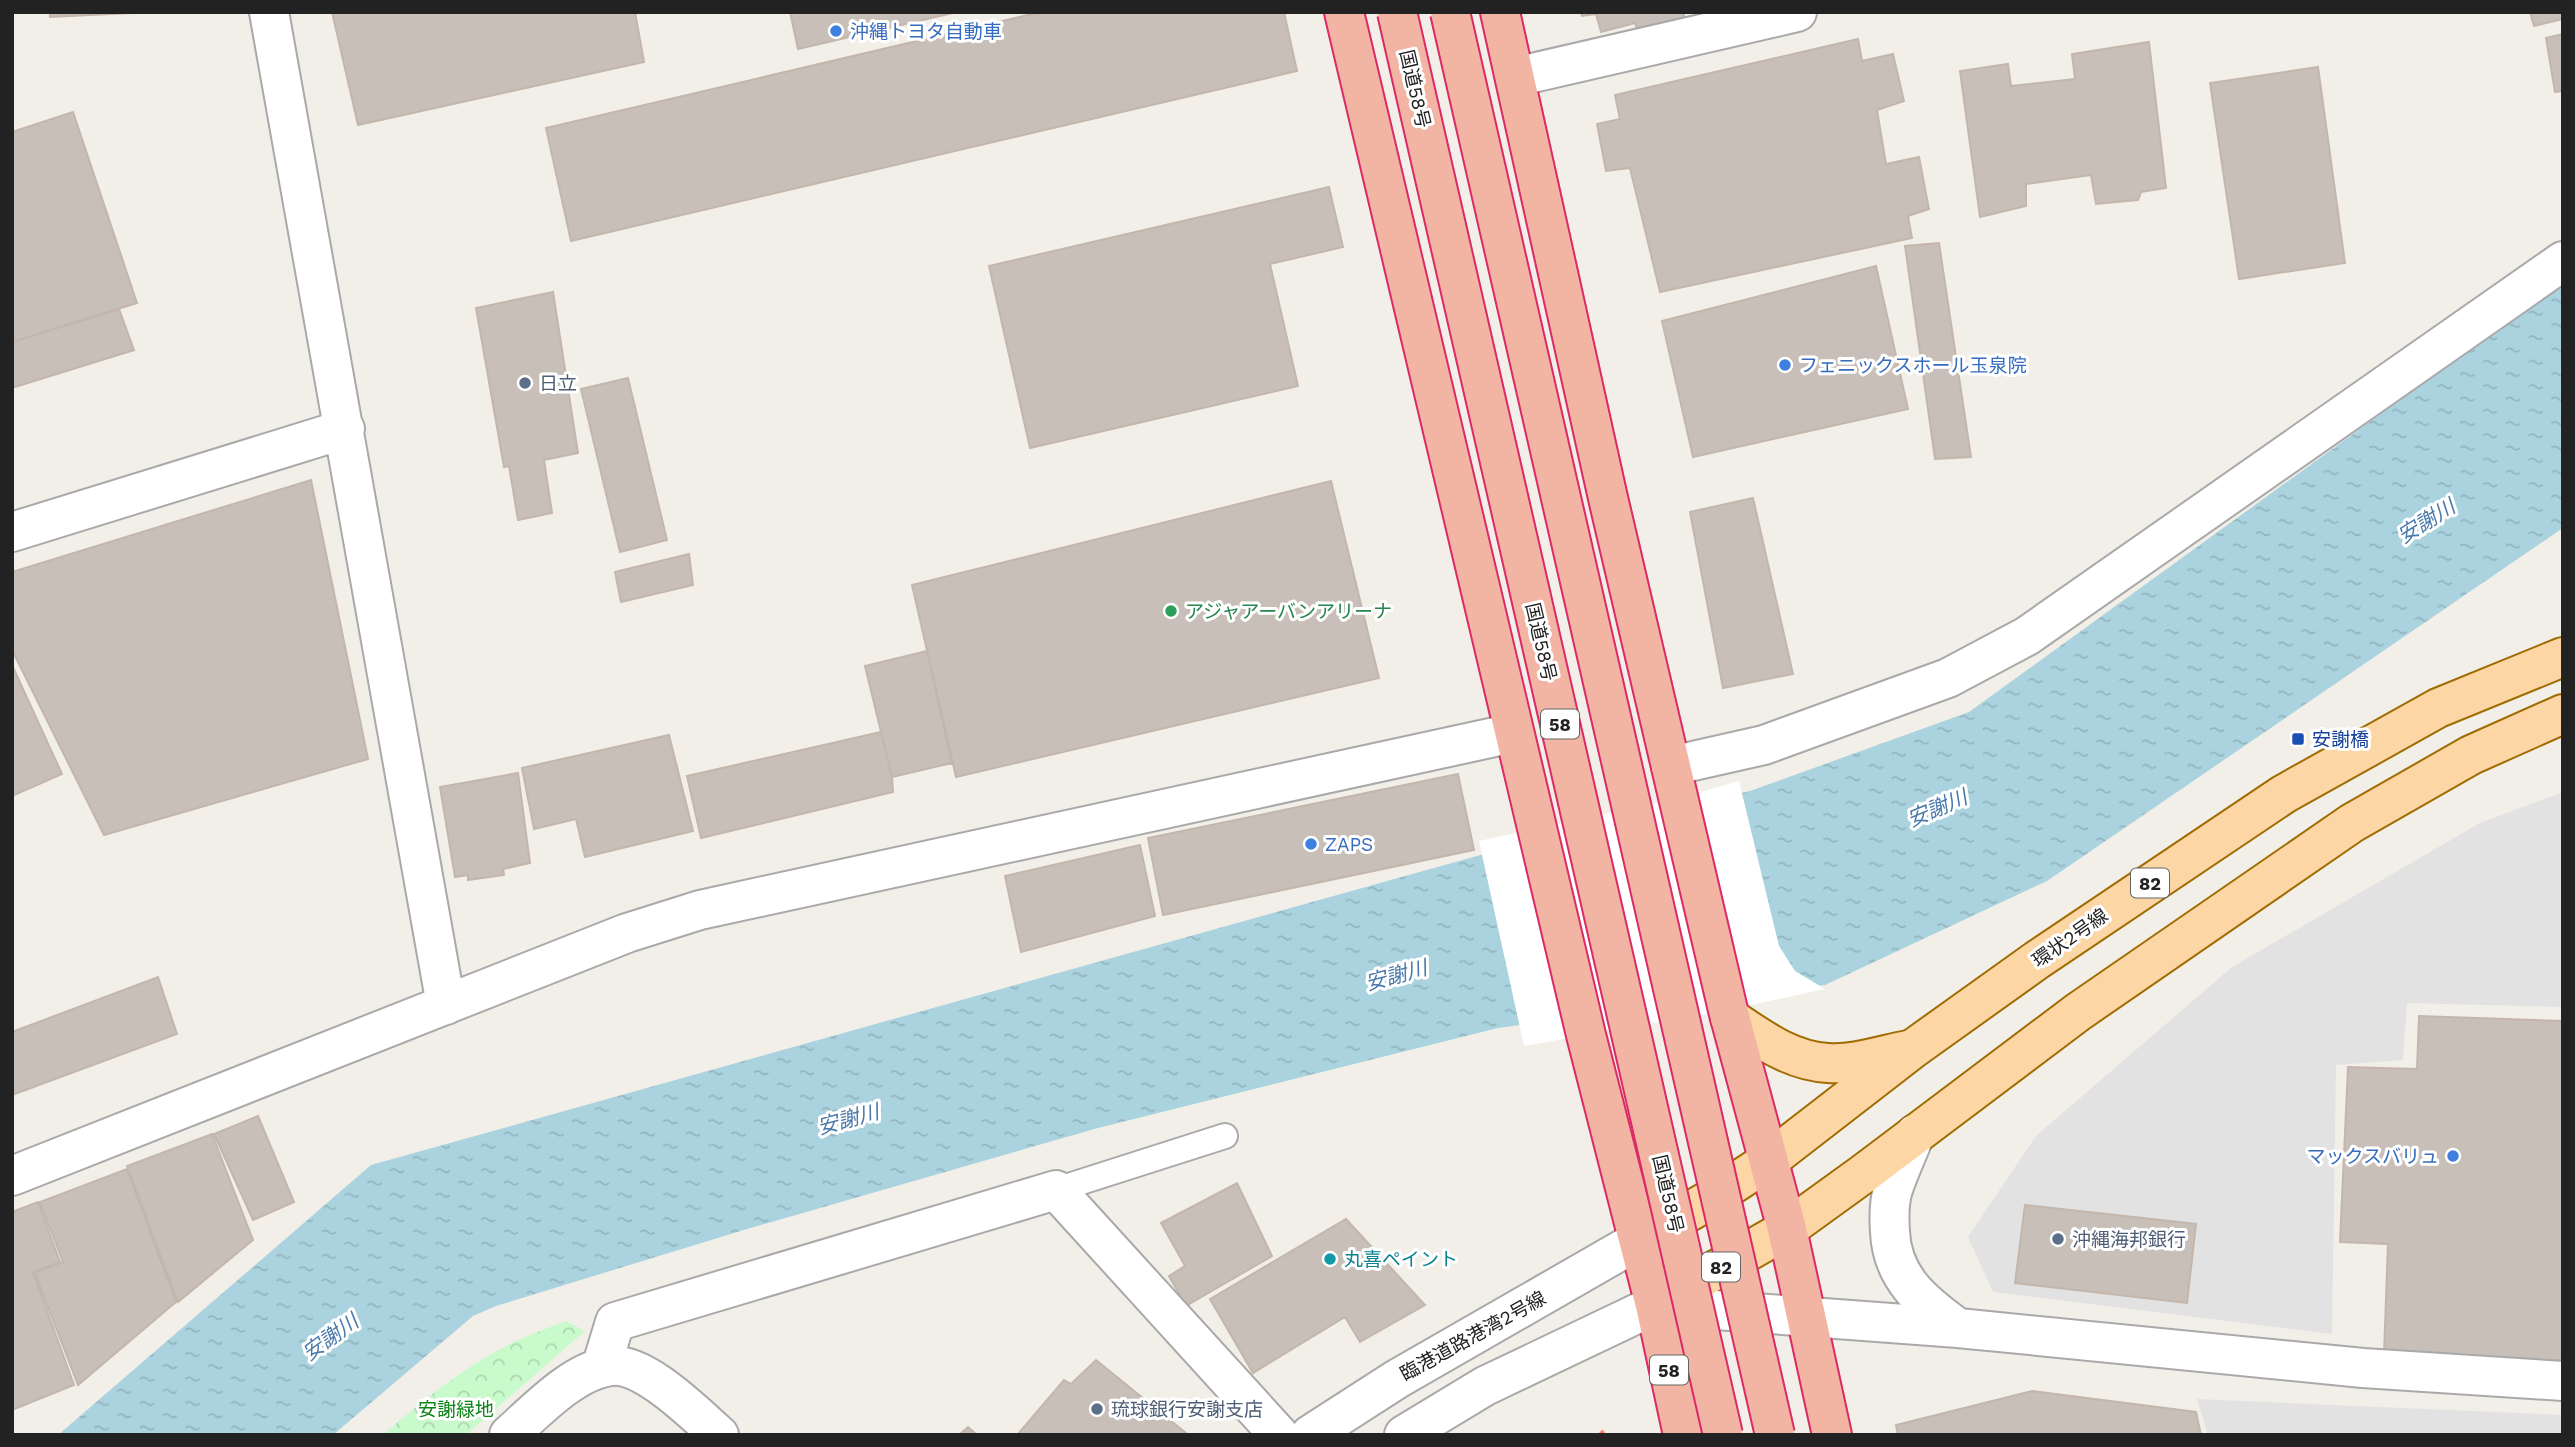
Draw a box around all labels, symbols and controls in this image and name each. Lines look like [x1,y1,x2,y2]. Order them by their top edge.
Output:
place label: 沖縄トヨタ自動車 [850,20,1002,43]
marker: 沖縄トヨタ自動車 [828,23,844,39]
street label: 国道58号 [1395,48,1435,130]
place label: フェニックスホール玉泉院 [1799,354,2026,377]
marker: フェニックスホール玉泉院 [1777,357,1793,373]
place label: 日立 [539,372,577,395]
marker: 日立 [517,375,533,391]
water label: 安謝川 [2393,493,2461,548]
place label: アジャアーバンアリーナ [1185,600,1392,623]
street label: 国道58号 [1521,601,1561,683]
marker: アジャアーバンアリーナ [1163,603,1179,619]
road number: 58 [1541,710,1579,738]
place label: 安謝橋 [2312,728,2369,751]
marker: 安謝橋 [2290,731,2306,747]
water label: 安謝川 [1903,783,1973,832]
place label: ZAPS [1325,833,1373,856]
marker: ZAPS [1303,836,1319,852]
road number: 82 [2131,868,2169,898]
street label: 環状2号線 [2028,904,2112,972]
water label: 安謝川 [1362,954,1432,995]
water label: 安謝川 [814,1098,884,1139]
place label: マックスバリュ [2307,1145,2439,1168]
marker: マックスバリュ [2445,1148,2461,1164]
street label: 国道58号 [1648,1153,1688,1235]
place label: 沖縄海邦銀行 [2072,1228,2186,1251]
marker: 沖縄海邦銀行 [2050,1231,2066,1247]
place label: 丸喜ペイント [1344,1248,1458,1271]
marker: 丸喜ペイント [1322,1251,1338,1267]
road number: 82 [1702,1252,1740,1282]
street label: 臨港道路港湾2号線 [1396,1286,1550,1386]
water label: 安謝川 [297,1307,364,1366]
road number: 58 [1650,1356,1688,1385]
park label: 安謝緑地 [418,1398,494,1421]
place label: 琉球銀行安謝支店 [1111,1398,1263,1421]
marker: 琉球銀行安謝支店 [1089,1401,1105,1417]

